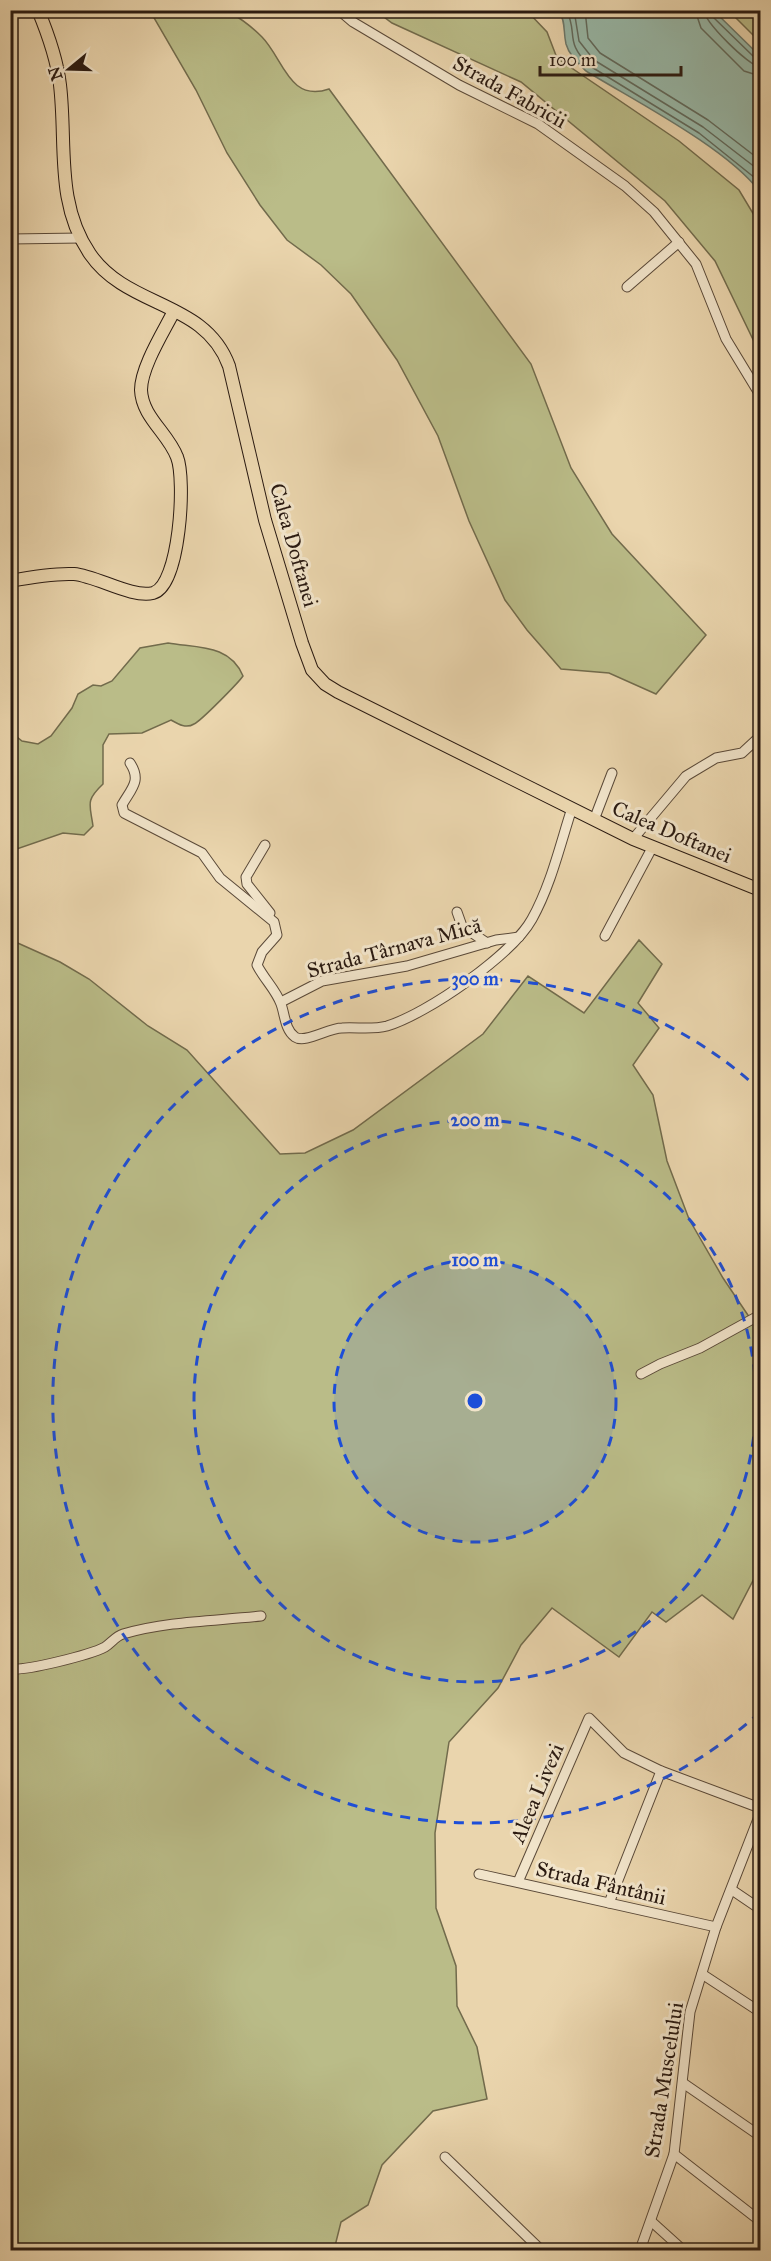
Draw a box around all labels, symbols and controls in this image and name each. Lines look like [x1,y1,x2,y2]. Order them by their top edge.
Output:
north arrow [39,39,99,99]
scale bar [540,39,681,77]
text: 100 m [549,49,596,71]
street label: Strada Fabricii [448,50,572,134]
text: N [44,64,66,83]
street label: Calea Doftanei [264,480,324,610]
street label: Calea Doftanei [608,795,736,869]
street label: Strada Târnava Mică [304,912,484,984]
text: 300 m [451,968,499,991]
text: 200 m [451,1109,500,1131]
text: 100 m [452,1249,499,1271]
centre of rings [465,1391,485,1411]
street label: Aleea Livezi [504,1739,570,1848]
street label: Strada Fântânii [533,1855,669,1911]
street label: Strada Muscelului [639,2000,689,2160]

